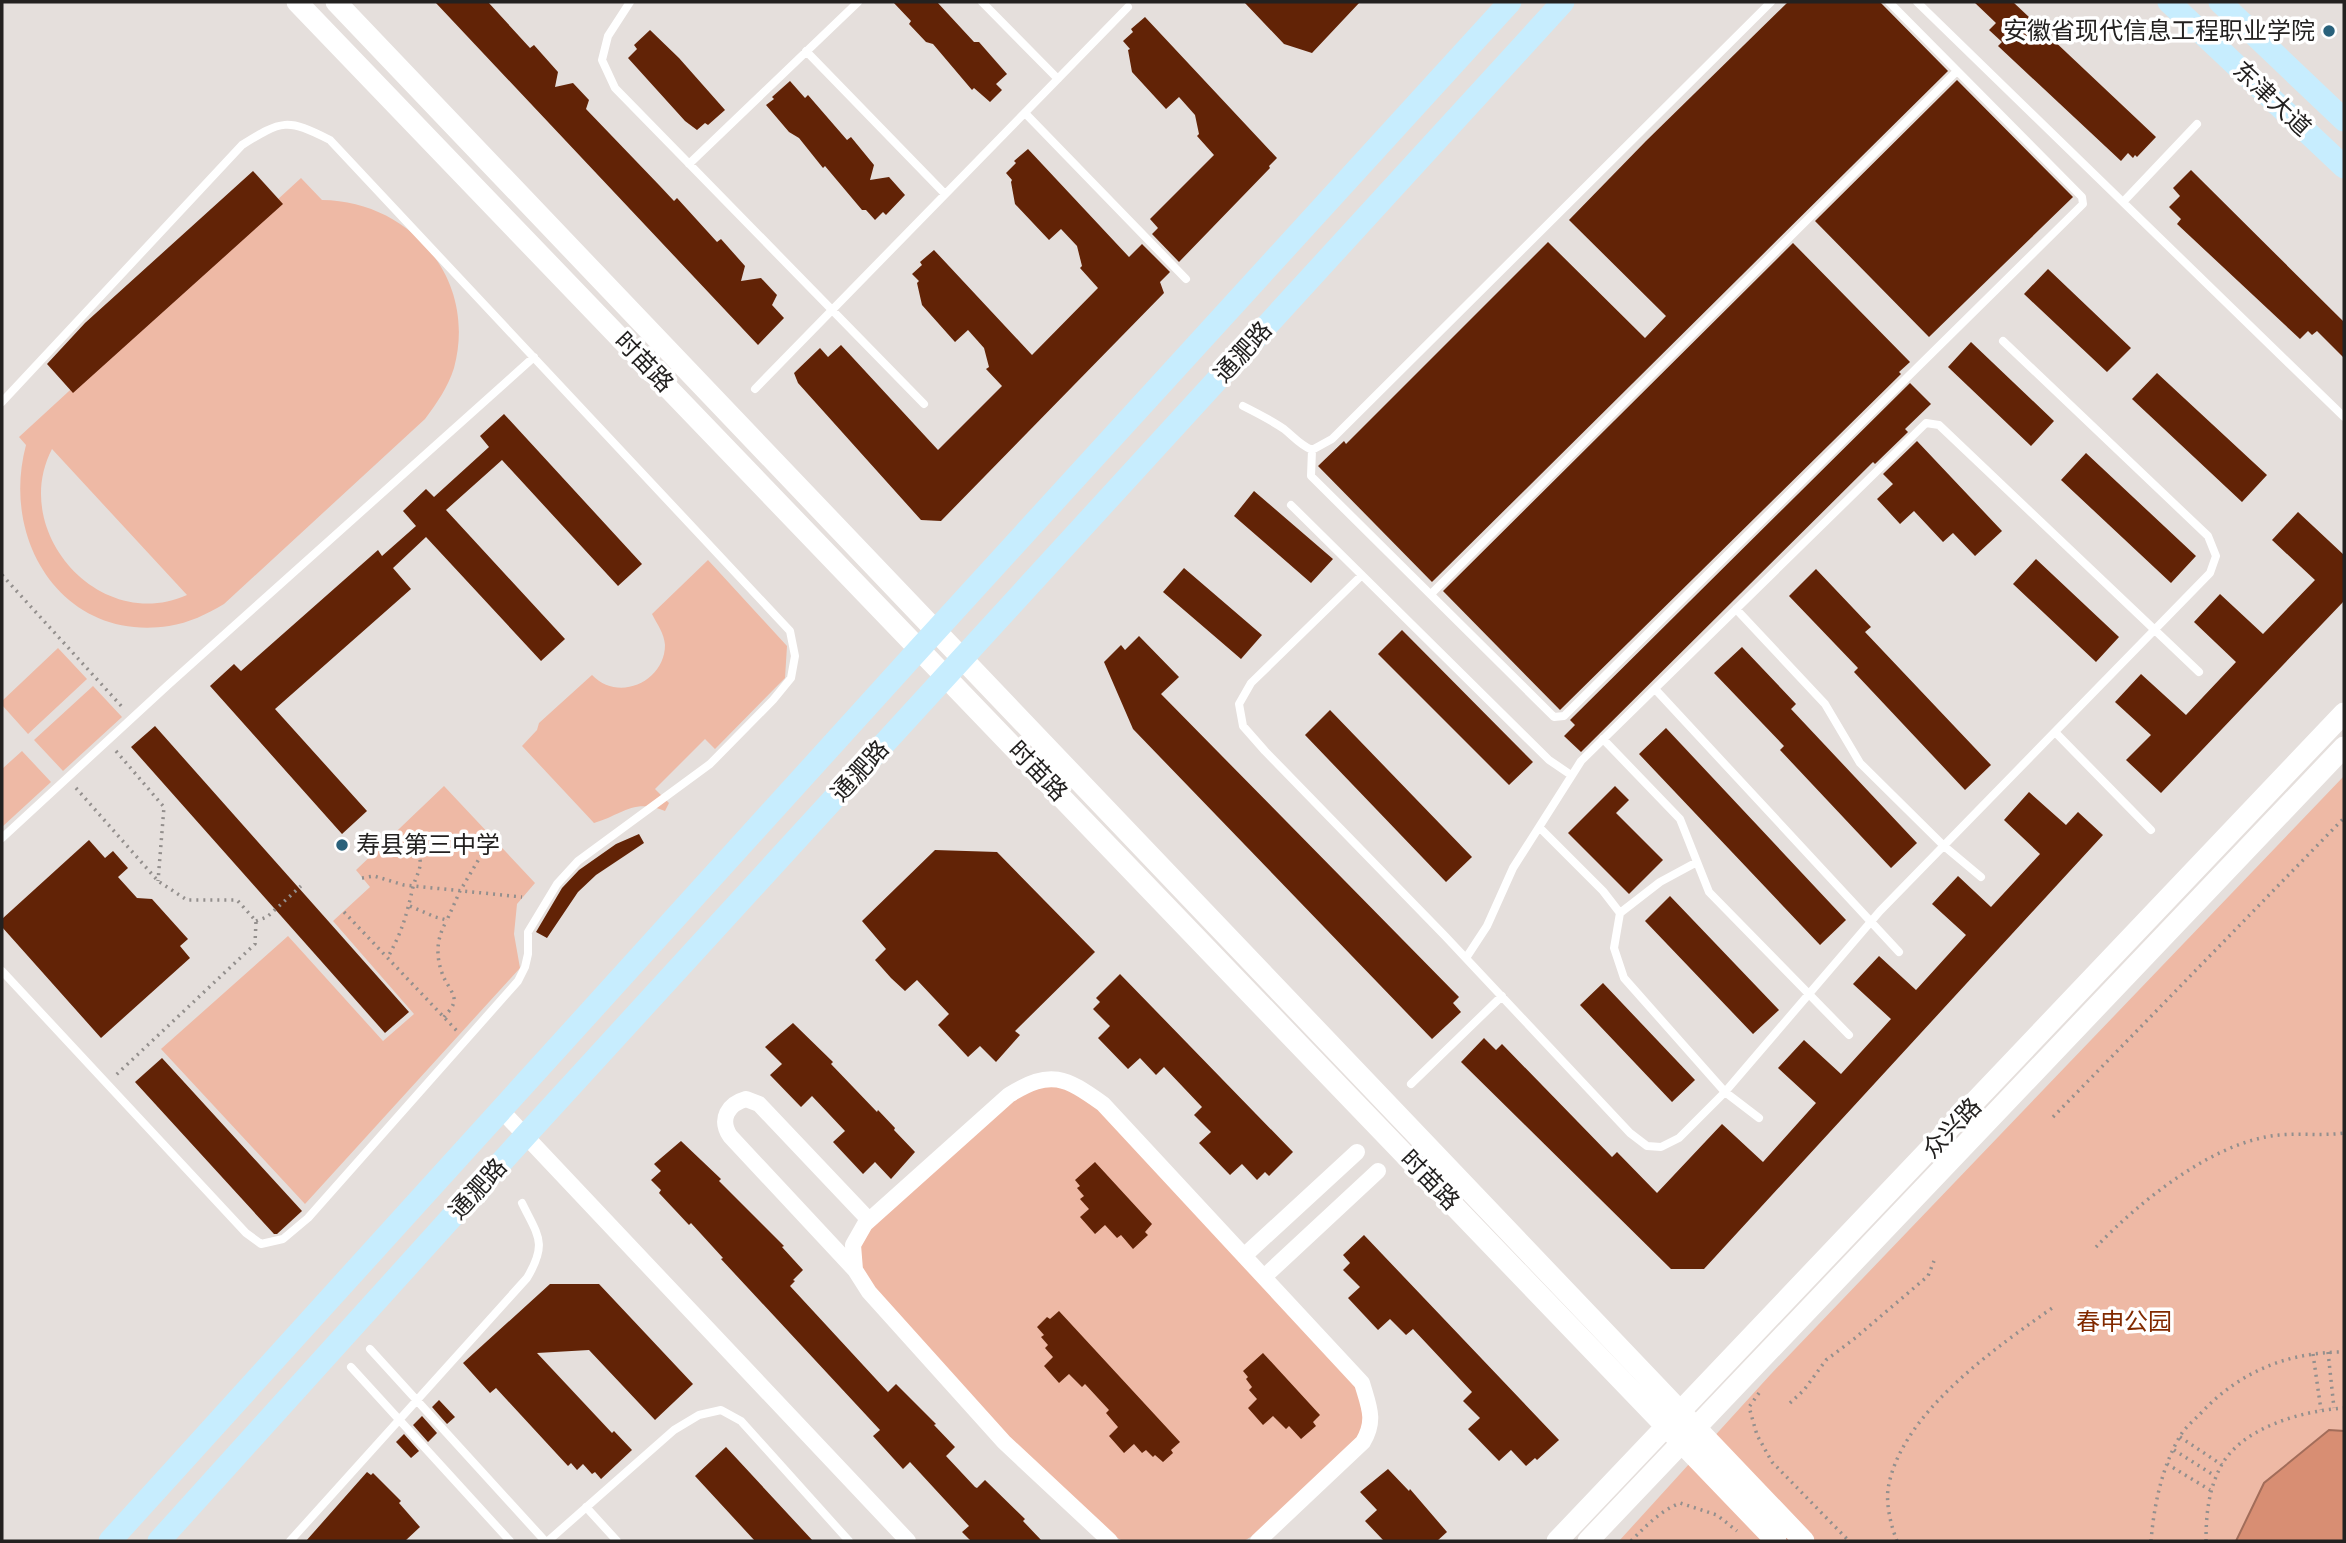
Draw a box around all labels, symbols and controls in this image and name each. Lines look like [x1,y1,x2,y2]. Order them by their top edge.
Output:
place label: 安徽省现代信息工程职业学院 [2003,17,2315,45]
marker: 安徽省现代信息工程职业学院 [2321,23,2337,39]
street label: 东津大道 [2227,56,2317,142]
street label: 通淝路 [1209,316,1277,388]
street label: 时苗路 [609,326,679,398]
street label: 通淝路 [826,735,894,807]
street label: 时苗路 [1003,735,1073,807]
place label: 寿县第三中学 [356,831,500,859]
marker: 寿县第三中学 [334,837,350,853]
street label: 众兴路 [1917,1092,1987,1164]
street label: 时苗路 [1395,1144,1465,1216]
street label: 通淝路 [444,1153,512,1225]
park label: 春申公园 [2076,1308,2172,1336]

